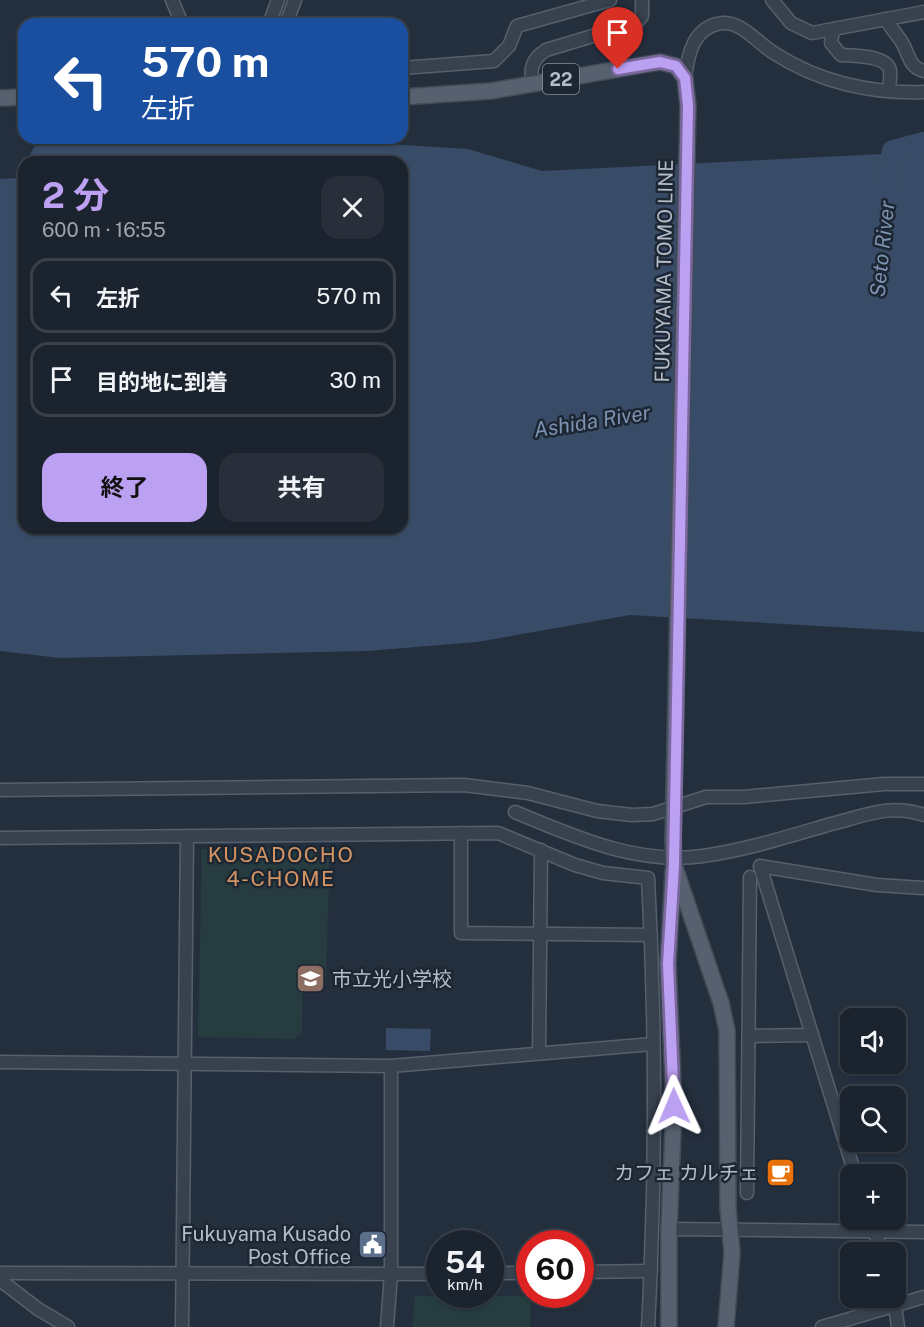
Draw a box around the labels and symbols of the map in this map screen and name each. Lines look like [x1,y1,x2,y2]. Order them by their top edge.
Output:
pin [592,7,643,69]
road number: 22 [543,64,579,94]
street label: FUKUYAMA TOMO LINE [650,159,678,383]
water label: Seto River [865,199,900,298]
water label: Ashida River [532,399,653,443]
district label: KUSADOCHO 4-CHOME [208,842,354,891]
school or university icon: 市立光小学校 [295,963,327,995]
place label: 市立光小学校 [332,967,452,991]
position arrow [642,1074,706,1138]
cafe icon: カフェ カルチェ [764,1157,796,1189]
place label: カフェ カルチェ [614,1161,759,1185]
place label: Fukuyama Kusado Post Office [181,1222,351,1269]
public building icon: Fukuyama Kusado Post Office [356,1229,388,1261]
speed limit sign: 60 [516,1230,594,1308]

